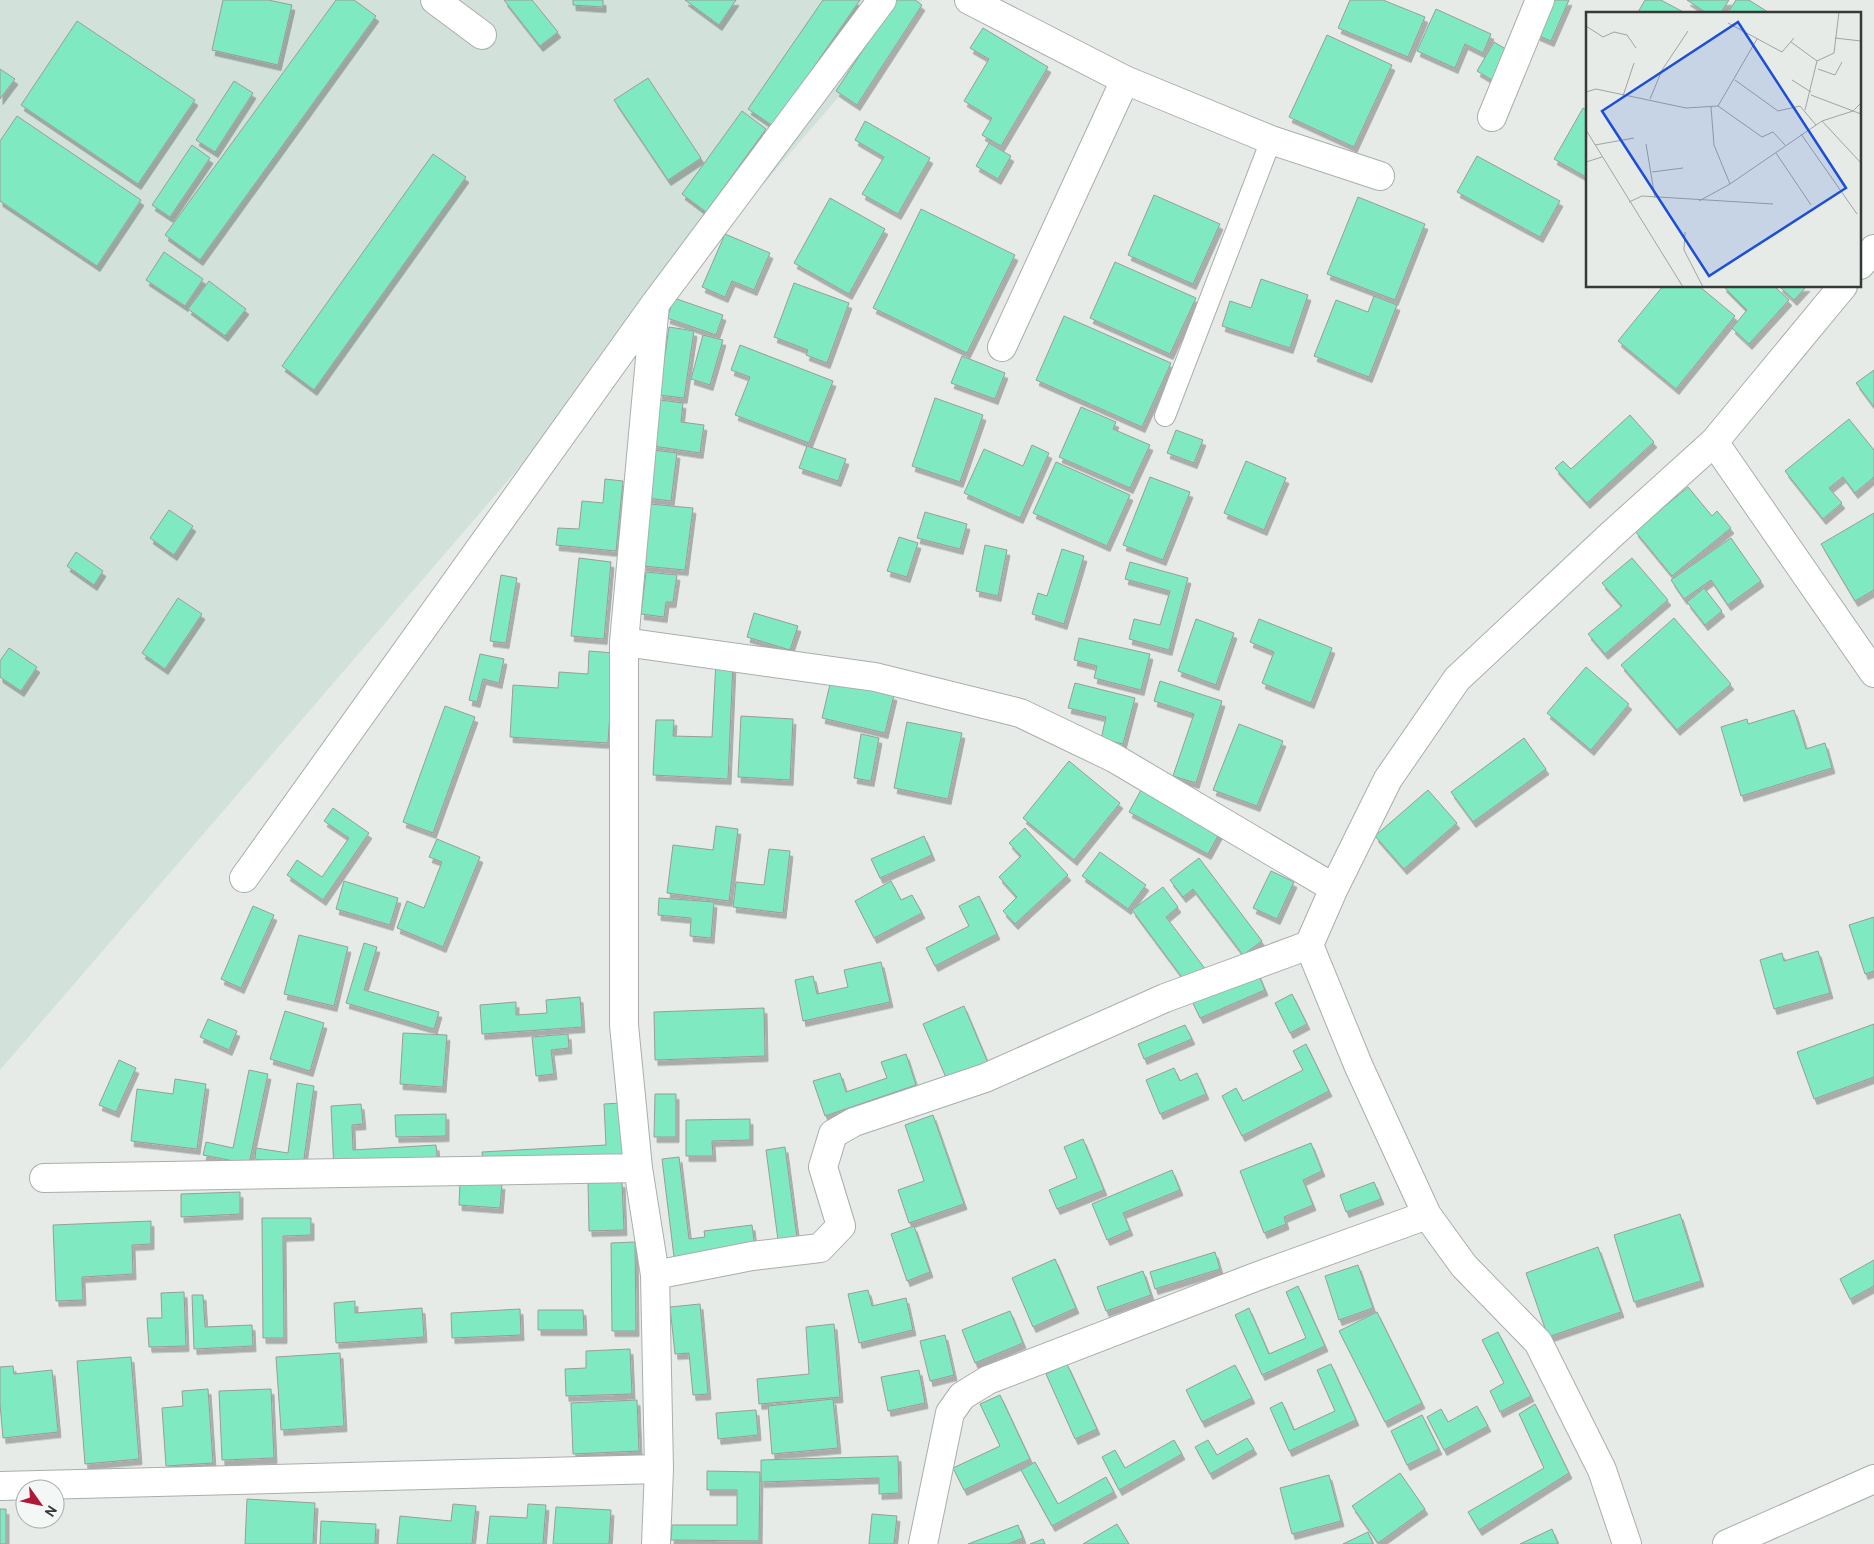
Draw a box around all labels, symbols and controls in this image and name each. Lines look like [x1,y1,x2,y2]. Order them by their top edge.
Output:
inset map [1586,12,1862,288]
north arrow [15,1479,65,1529]
text: N [40,1501,60,1519]

